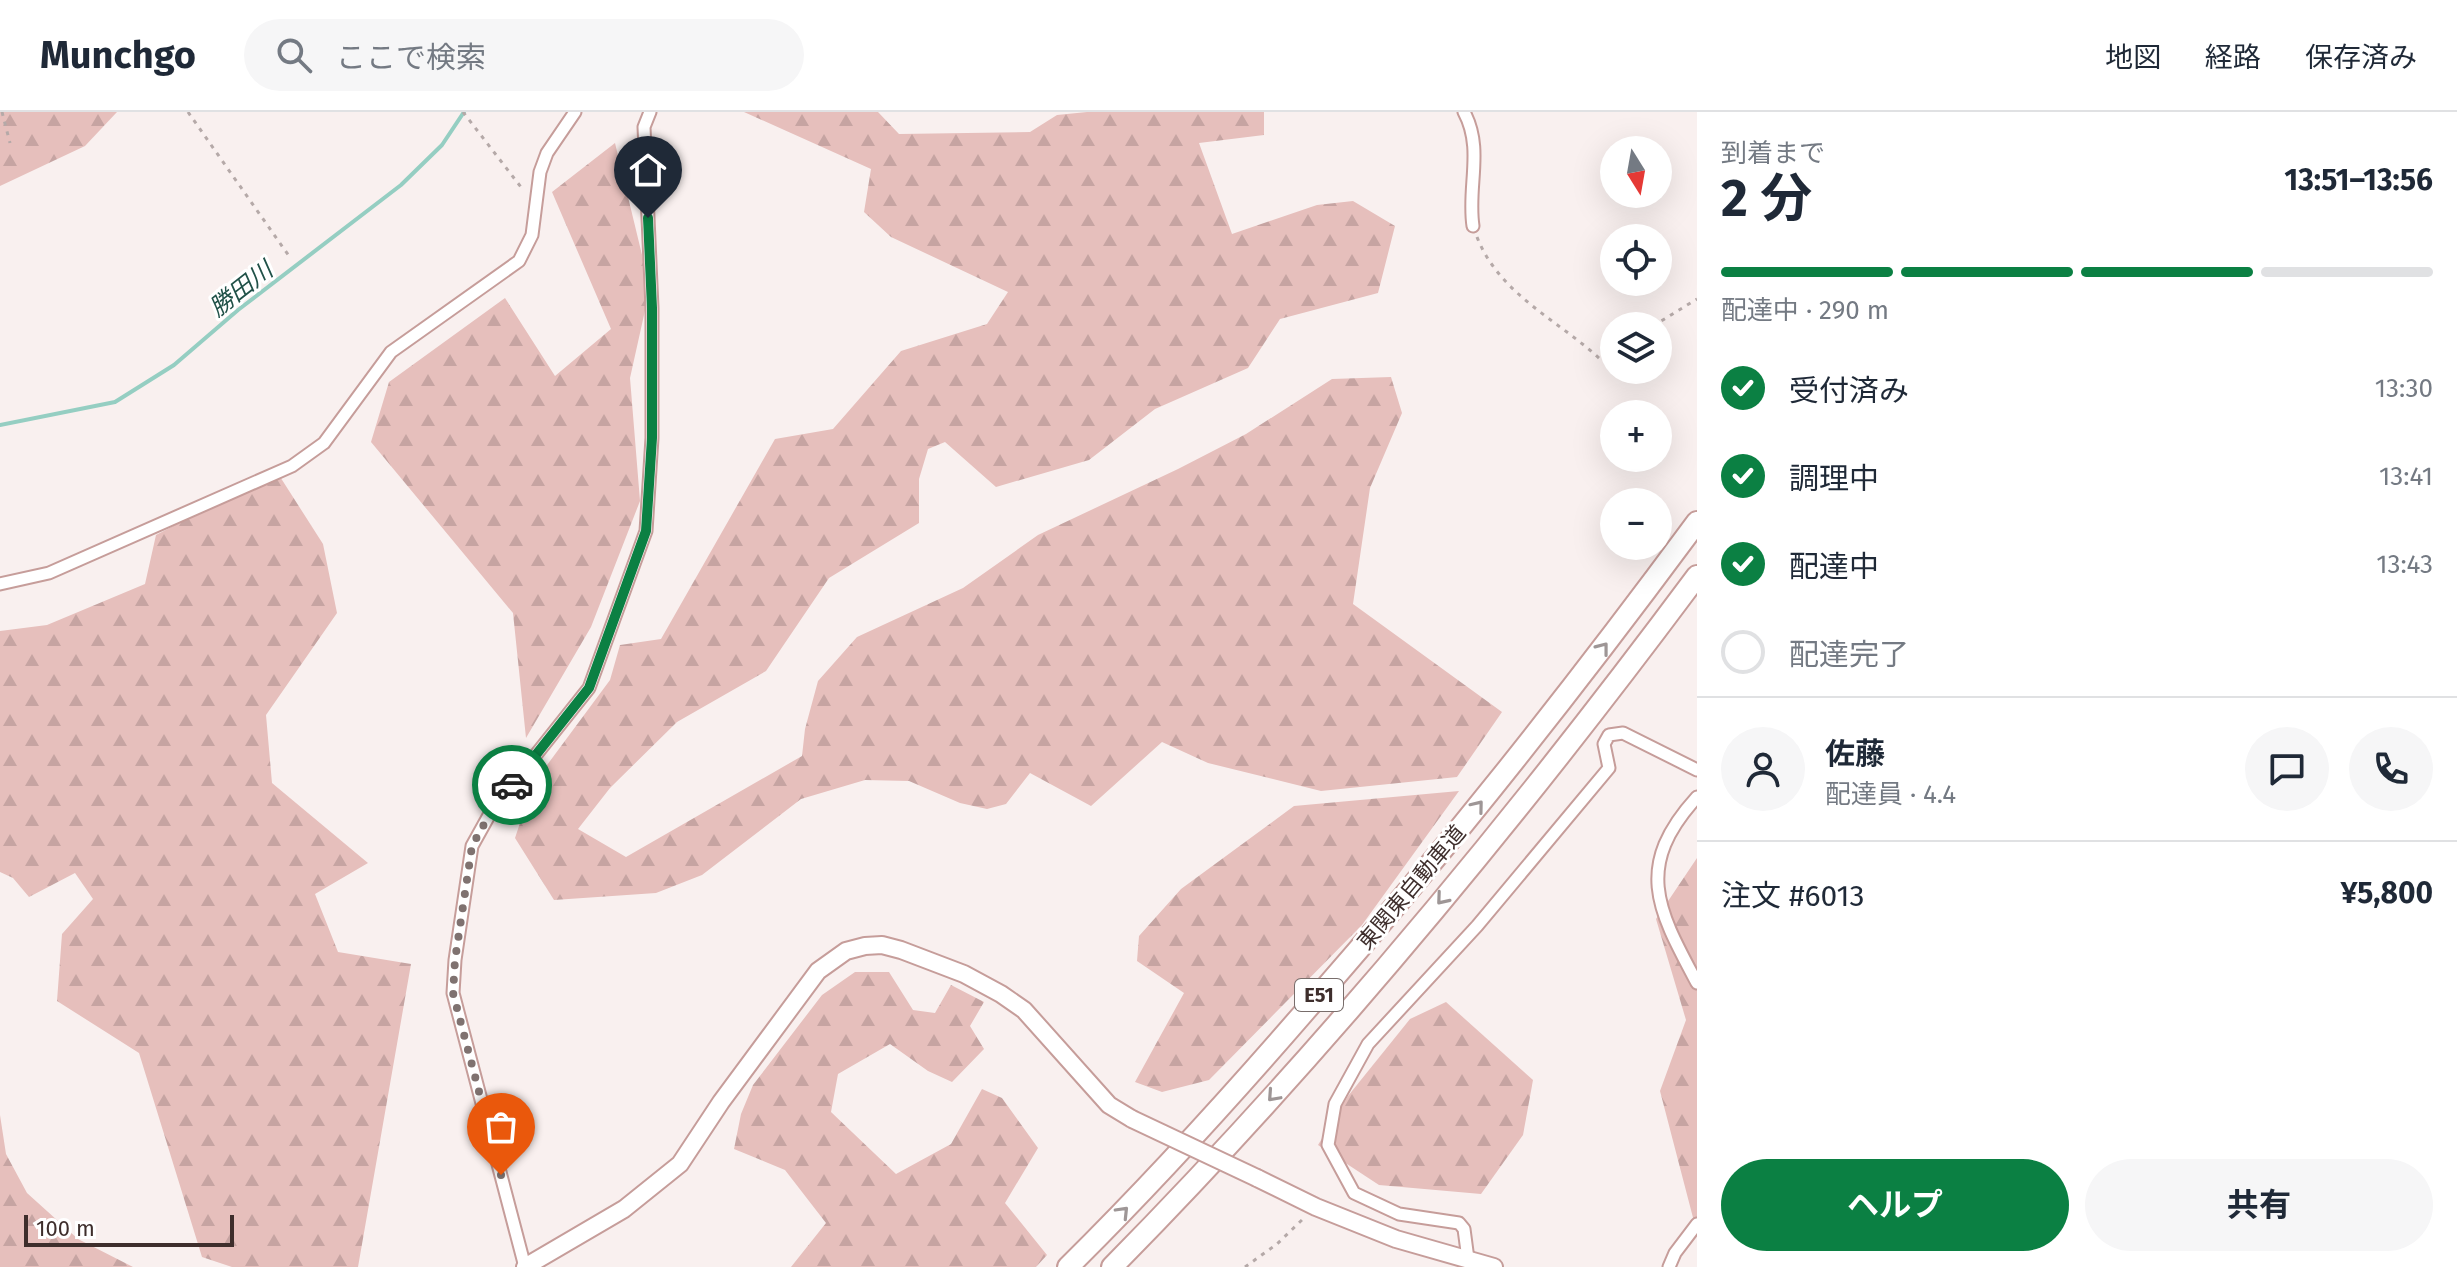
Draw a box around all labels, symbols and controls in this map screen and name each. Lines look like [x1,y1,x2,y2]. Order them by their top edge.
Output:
search box [244,19,804,91]
text: Munchgo [40,32,196,78]
icon: search [272,33,316,77]
text: ここで検索 [336,40,486,76]
text: 地図 [2105,41,2161,74]
text: 経路 [2205,41,2261,74]
text: 保存済み [2305,41,2417,74]
pin [614,136,682,218]
north arrow [1600,136,1672,208]
map controls [1600,136,1672,560]
text: 到着まで [1721,138,1825,169]
icon: home [626,148,670,192]
text: 13:51–13:56 [2284,162,2433,198]
text: 2 分 [1721,167,1812,230]
button: locate [1600,224,1672,296]
water label: 勝田川 [204,254,280,322]
text: 配達中 · 290 m [1721,295,1889,326]
button: layers [1600,312,1672,384]
icon: check [1721,366,1765,410]
text: 受付済み [1789,373,1909,409]
text: 13:30 [2375,373,2433,404]
button: + [1600,400,1672,472]
icon: check [1721,454,1765,498]
text: 調理中 [1789,461,1879,497]
text: 13:41 [2379,461,2433,492]
button: − [1600,488,1672,560]
icon: check [1721,542,1765,586]
text: 配達中 [1789,549,1879,585]
text: 13:43 [2376,549,2433,580]
text: 配達完了 [1789,637,1909,673]
one-way arrow [1593,643,1608,657]
button: person [1721,727,1805,811]
button: chat [2245,727,2329,811]
button: phone [2349,727,2433,811]
text: 佐藤 [1825,736,1885,772]
courier [472,745,552,825]
icon: car [490,763,534,807]
text: 配達員 · 4.4 [1825,779,1956,810]
one-way arrow [1469,800,1483,815]
street label: 東関東自動車道 [1352,820,1471,955]
text: ¥5,800 [2340,875,2433,911]
text: 注文 #6013 [1721,878,1864,914]
one-way arrow [1437,889,1452,904]
road number: E51 [1295,979,1343,1011]
one-way arrow [1269,1087,1283,1102]
pin [467,1093,535,1175]
icon: bag [479,1105,523,1149]
button: ヘルプ [1721,1159,2069,1251]
button: 共有 [2085,1159,2433,1251]
one-way arrow [1113,1207,1128,1221]
scale bar [24,1211,234,1247]
text: 100 m [36,1215,95,1242]

